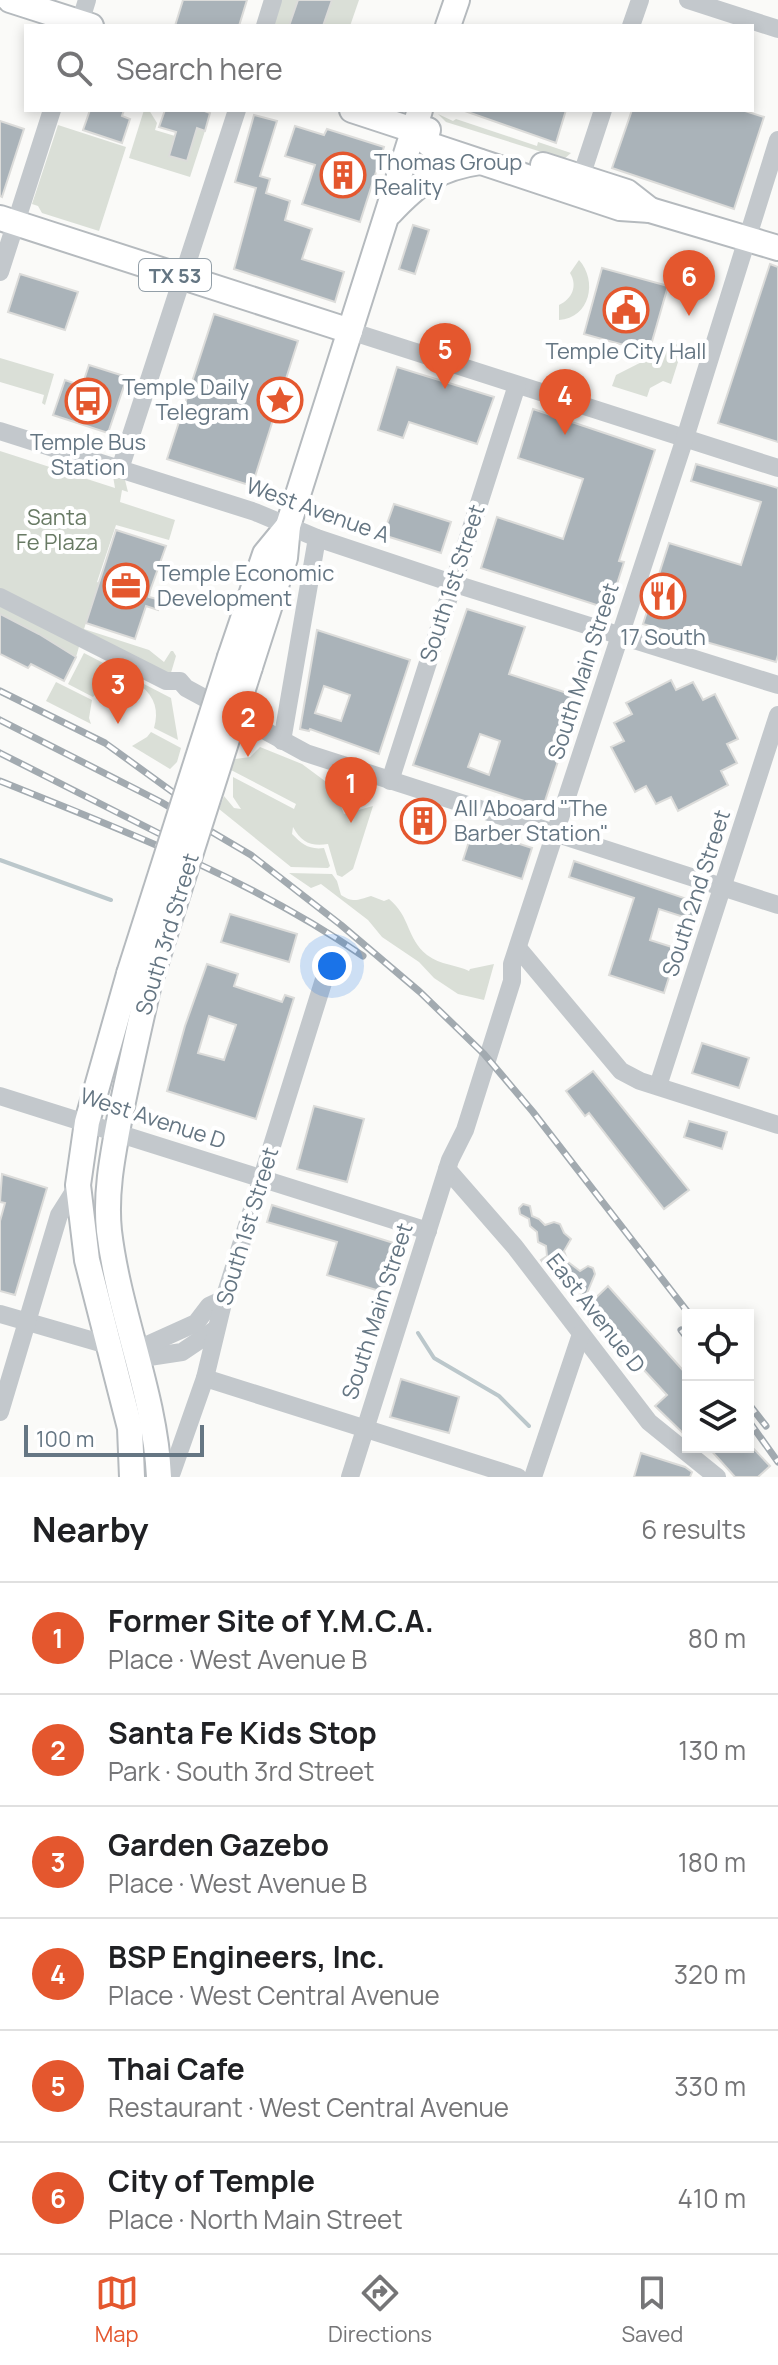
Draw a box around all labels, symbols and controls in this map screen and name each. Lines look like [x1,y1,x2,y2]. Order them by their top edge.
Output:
search box [24,24,754,112]
icon: search [52,46,96,90]
text: Search here [116,48,283,89]
place label: Thomas Group Reality [374,147,522,202]
building icon: Thomas Group Reality [319,151,367,199]
pin: 6 [663,250,715,316]
road number: TX 53 [139,259,211,291]
public building icon: Temple City Hall [602,286,650,334]
pin: 5 [419,323,471,389]
place label: Temple City Hall [546,336,706,366]
pin: 4 [539,369,591,435]
place label: Temple Daily Telegram [122,372,249,427]
place icon: Temple Daily Telegram [256,376,304,424]
bus stop icon: Temple Bus Station [64,377,112,425]
place label: Temple Bus Station [30,427,146,482]
street label: West Avenue A [242,470,394,550]
street label: South 1st Street [412,500,492,666]
park label: Santa Fe Plaza [16,502,98,557]
place label: Temple Economic Development [157,558,334,613]
office icon: Temple Economic Development [102,562,150,610]
restaurant icon: 17 South [639,572,687,620]
street label: South Main Street [540,579,626,763]
place label: 17 South [620,622,706,652]
pin: 3 [92,658,144,724]
pin: 2 [222,691,274,757]
pin: 1 [325,757,377,823]
place label: All Aboard "The Barber Station" [454,793,609,848]
building icon: All Aboard "The Barber Station" [399,797,447,845]
street label: South 2nd Street [655,806,737,980]
street label: South 3rd Street [128,849,206,1019]
your location [312,946,352,986]
street label: West Avenue D [76,1080,230,1156]
street label: South 1st Street [209,1143,285,1309]
street label: South Main Street [334,1219,420,1403]
street label: East Avenue D [540,1247,652,1379]
map controls [682,1309,754,1453]
button: locate [682,1309,754,1381]
button: layers [682,1381,754,1453]
scale bar [24,1421,204,1457]
text: 100 m [36,1424,94,1454]
text: Nearby [32,1506,148,1552]
text: 6 results [641,1511,746,1547]
text: Former Site of Y.M.C.A. [108,1600,434,1641]
text: 1 [52,1620,64,1656]
text: 80 m [688,1620,746,1656]
text: Place · West Avenue B [108,1641,367,1677]
text: Santa Fe Kids Stop [108,1712,377,1753]
text: 2 [50,1732,66,1768]
text: 130 m [678,1732,746,1768]
text: Park · South 3rd Street [108,1753,374,1789]
text: Garden Gazebo [108,1824,329,1865]
text: 3 [50,1844,66,1880]
text: 180 m [678,1844,746,1880]
text: Place · West Avenue B [108,1865,367,1901]
text: BSP Engineers, Inc. [108,1936,385,1977]
text: 4 [50,1956,66,1992]
text: 320 m [674,1956,746,1992]
text: Place · West Central Avenue [108,1977,440,2013]
text: Thai Cafe [108,2048,245,2089]
text: 5 [50,2068,66,2104]
text: 330 m [674,2068,746,2104]
text: Restaurant · West Central Avenue [108,2089,509,2125]
text: City of Temple [108,2160,315,2201]
text: 6 [50,2180,66,2216]
text: 410 m [677,2180,746,2216]
text: Place · North Main Street [108,2201,403,2237]
tab: Map [95,2271,139,2349]
tab: Directions [328,2271,432,2349]
tab: Saved [621,2271,683,2349]

